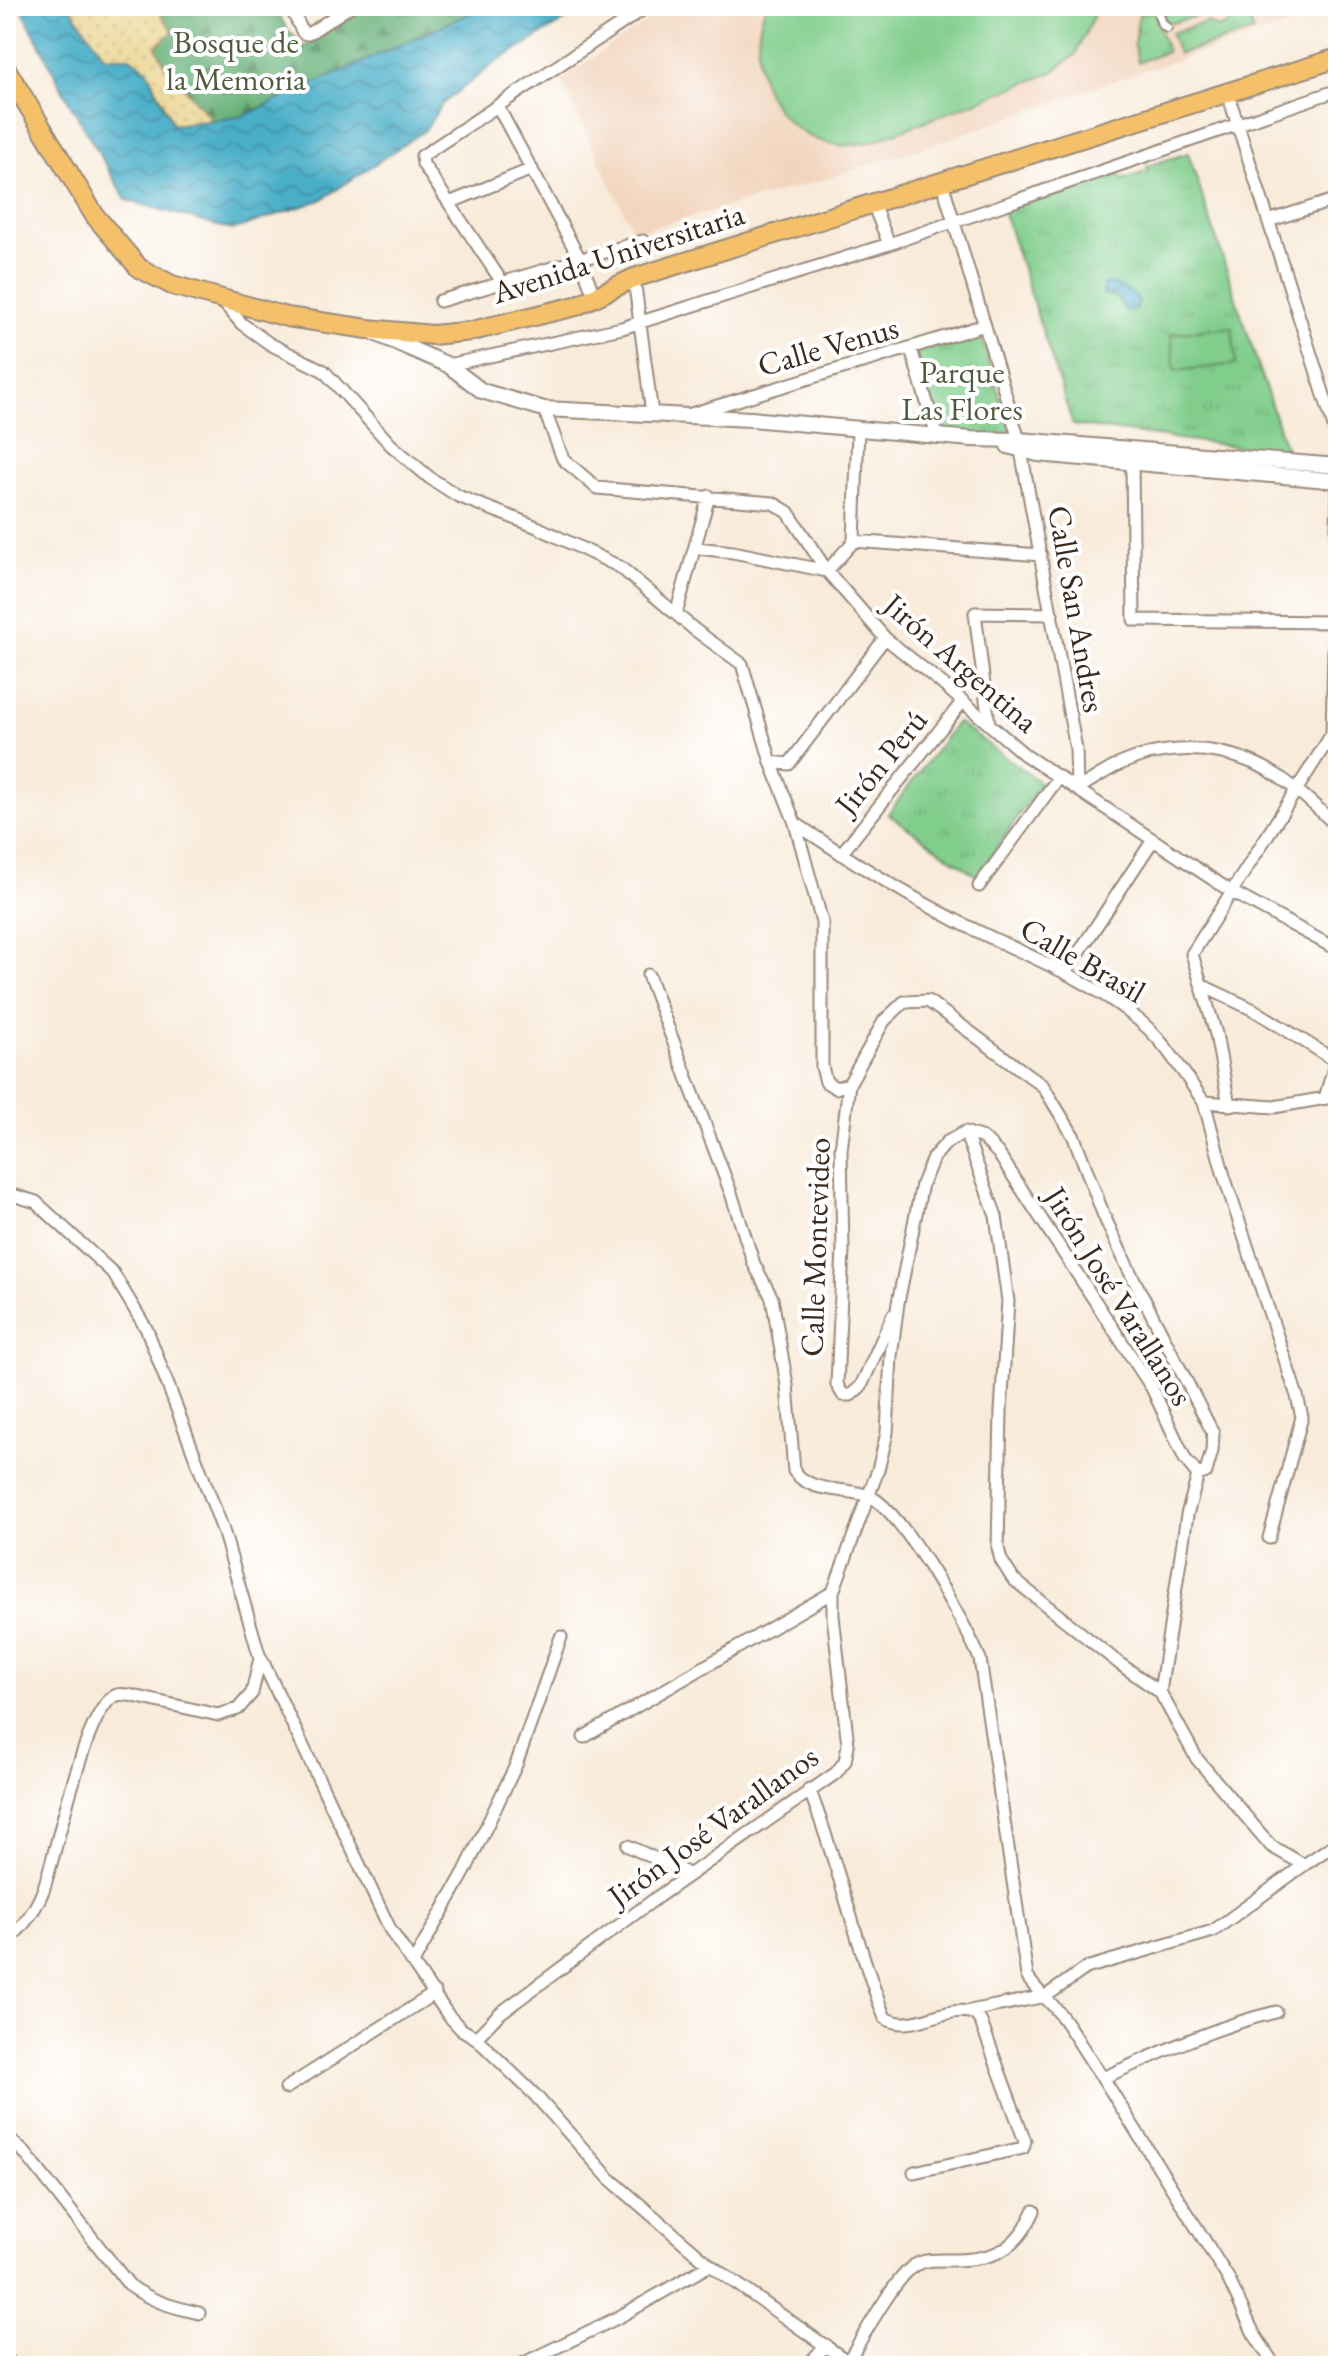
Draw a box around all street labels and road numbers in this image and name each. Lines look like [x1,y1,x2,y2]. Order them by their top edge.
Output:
street label: Avenida Universitaria [486,192,750,314]
street label: Calle Venus [753,306,903,386]
street label: Calle San Andres [1038,502,1116,716]
street label: Jirón Argentina [872,582,1047,742]
street label: Jirón Perú [824,700,937,826]
street label: Calle Brasil [1013,907,1153,1013]
street label: Calle Montevideo [790,1137,840,1357]
street label: Jirón José Varallanos [1033,1176,1203,1413]
street label: Jirón José Varallanos [597,1735,827,1918]

